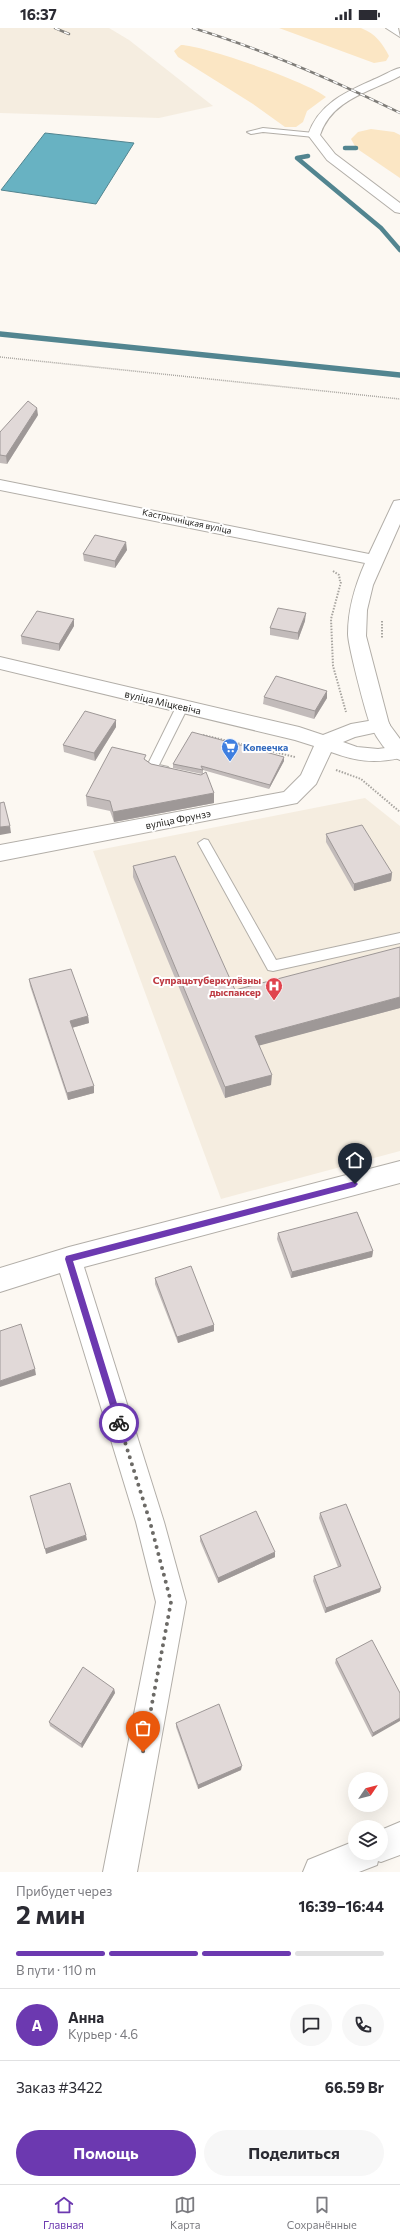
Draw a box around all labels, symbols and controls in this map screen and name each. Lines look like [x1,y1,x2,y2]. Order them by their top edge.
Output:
text: 16:37 [20,5,57,23]
street label: Кастрычніцкая вуліца [141,506,233,536]
street label: вуліца Міцкевіча [124,687,202,717]
supermarket icon: Копеечка [220,737,240,762]
place label: Копеечка [243,741,288,753]
street label: вуліца Фрунзэ [144,807,212,831]
place label: Супрацьтуберкулёзны дыспансер [153,974,261,998]
hospital icon: Супрацьтуберкулёзны дыспансер [264,976,284,1001]
pin [338,1143,372,1184]
icon: home [344,1149,366,1171]
courier [99,1403,139,1443]
icon: bike [108,1412,130,1434]
pin [126,1711,160,1752]
icon: bag [132,1717,154,1739]
north arrow [348,1772,388,1812]
map controls [348,1772,388,1860]
button: layers [348,1820,388,1860]
text: Прибудет через [16,1883,112,1899]
text: 16:39–16:44 [298,1897,384,1915]
text: 2 мин [16,1898,85,1929]
text: В пути · 110 m [16,1962,96,1978]
button: chat [290,2004,332,2046]
button: phone [342,2004,384,2046]
text: Анна [68,2008,104,2026]
text: А [32,2016,42,2034]
text: Курьер · 4.6 [68,2026,138,2042]
text: Заказ #3422 [16,2078,103,2096]
text: 66.59 Br [325,2078,384,2096]
button: Помощь [16,2130,196,2176]
button: Поделиться [204,2130,384,2176]
tab: Главная [43,2194,84,2231]
tab: Карта [170,2194,200,2231]
tab: Сохранённые [287,2194,357,2231]

